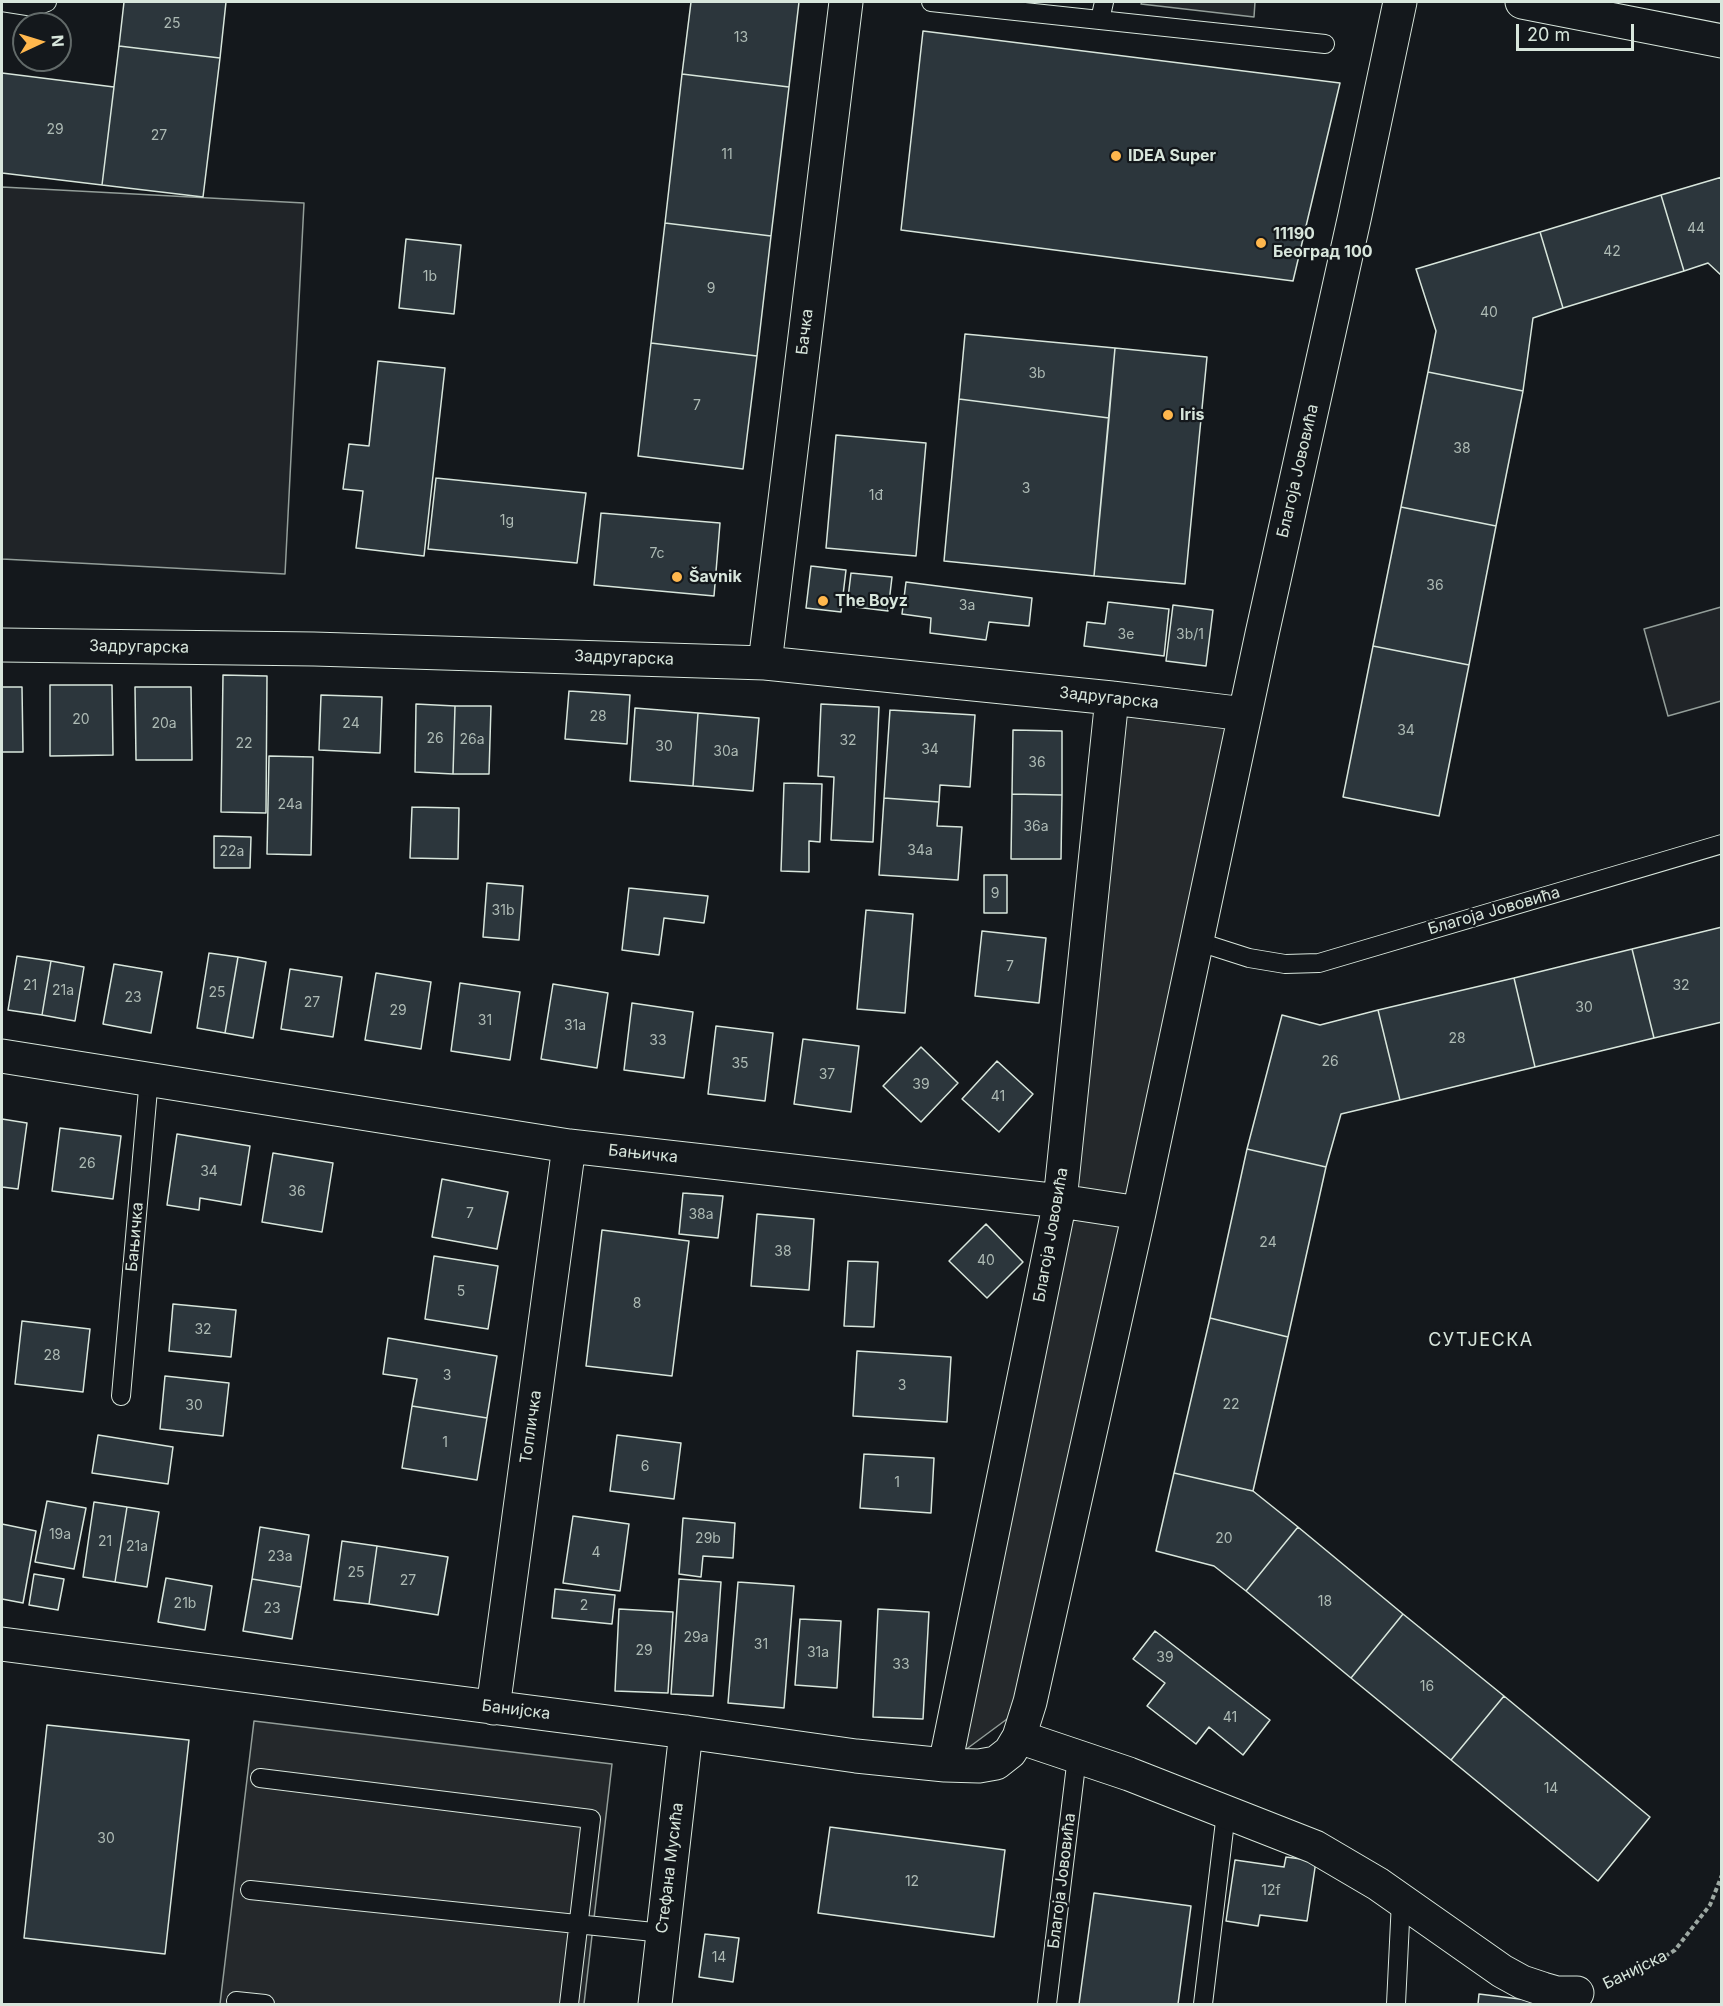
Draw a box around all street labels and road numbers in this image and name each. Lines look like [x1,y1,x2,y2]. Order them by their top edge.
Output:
street label: Бачка [793,308,817,356]
street label: Благоја Јововића [1273,402,1323,540]
street label: Задругарска [89,637,189,657]
street label: Задругарска [574,647,674,669]
street label: Задругарска [1058,683,1160,713]
street label: Благоја Јововића [1426,883,1562,939]
street label: Бањичка [607,1141,679,1167]
street label: Благоја Јововића [1030,1166,1072,1304]
street label: Бањичка [122,1201,148,1273]
street label: Топличка [516,1389,546,1465]
street label: Банијска [481,1696,551,1724]
street label: Стефана Мусића [652,1802,688,1934]
street label: Благоја Јововића [1044,1812,1080,1950]
street label: Банијска [1600,1946,1670,1994]

